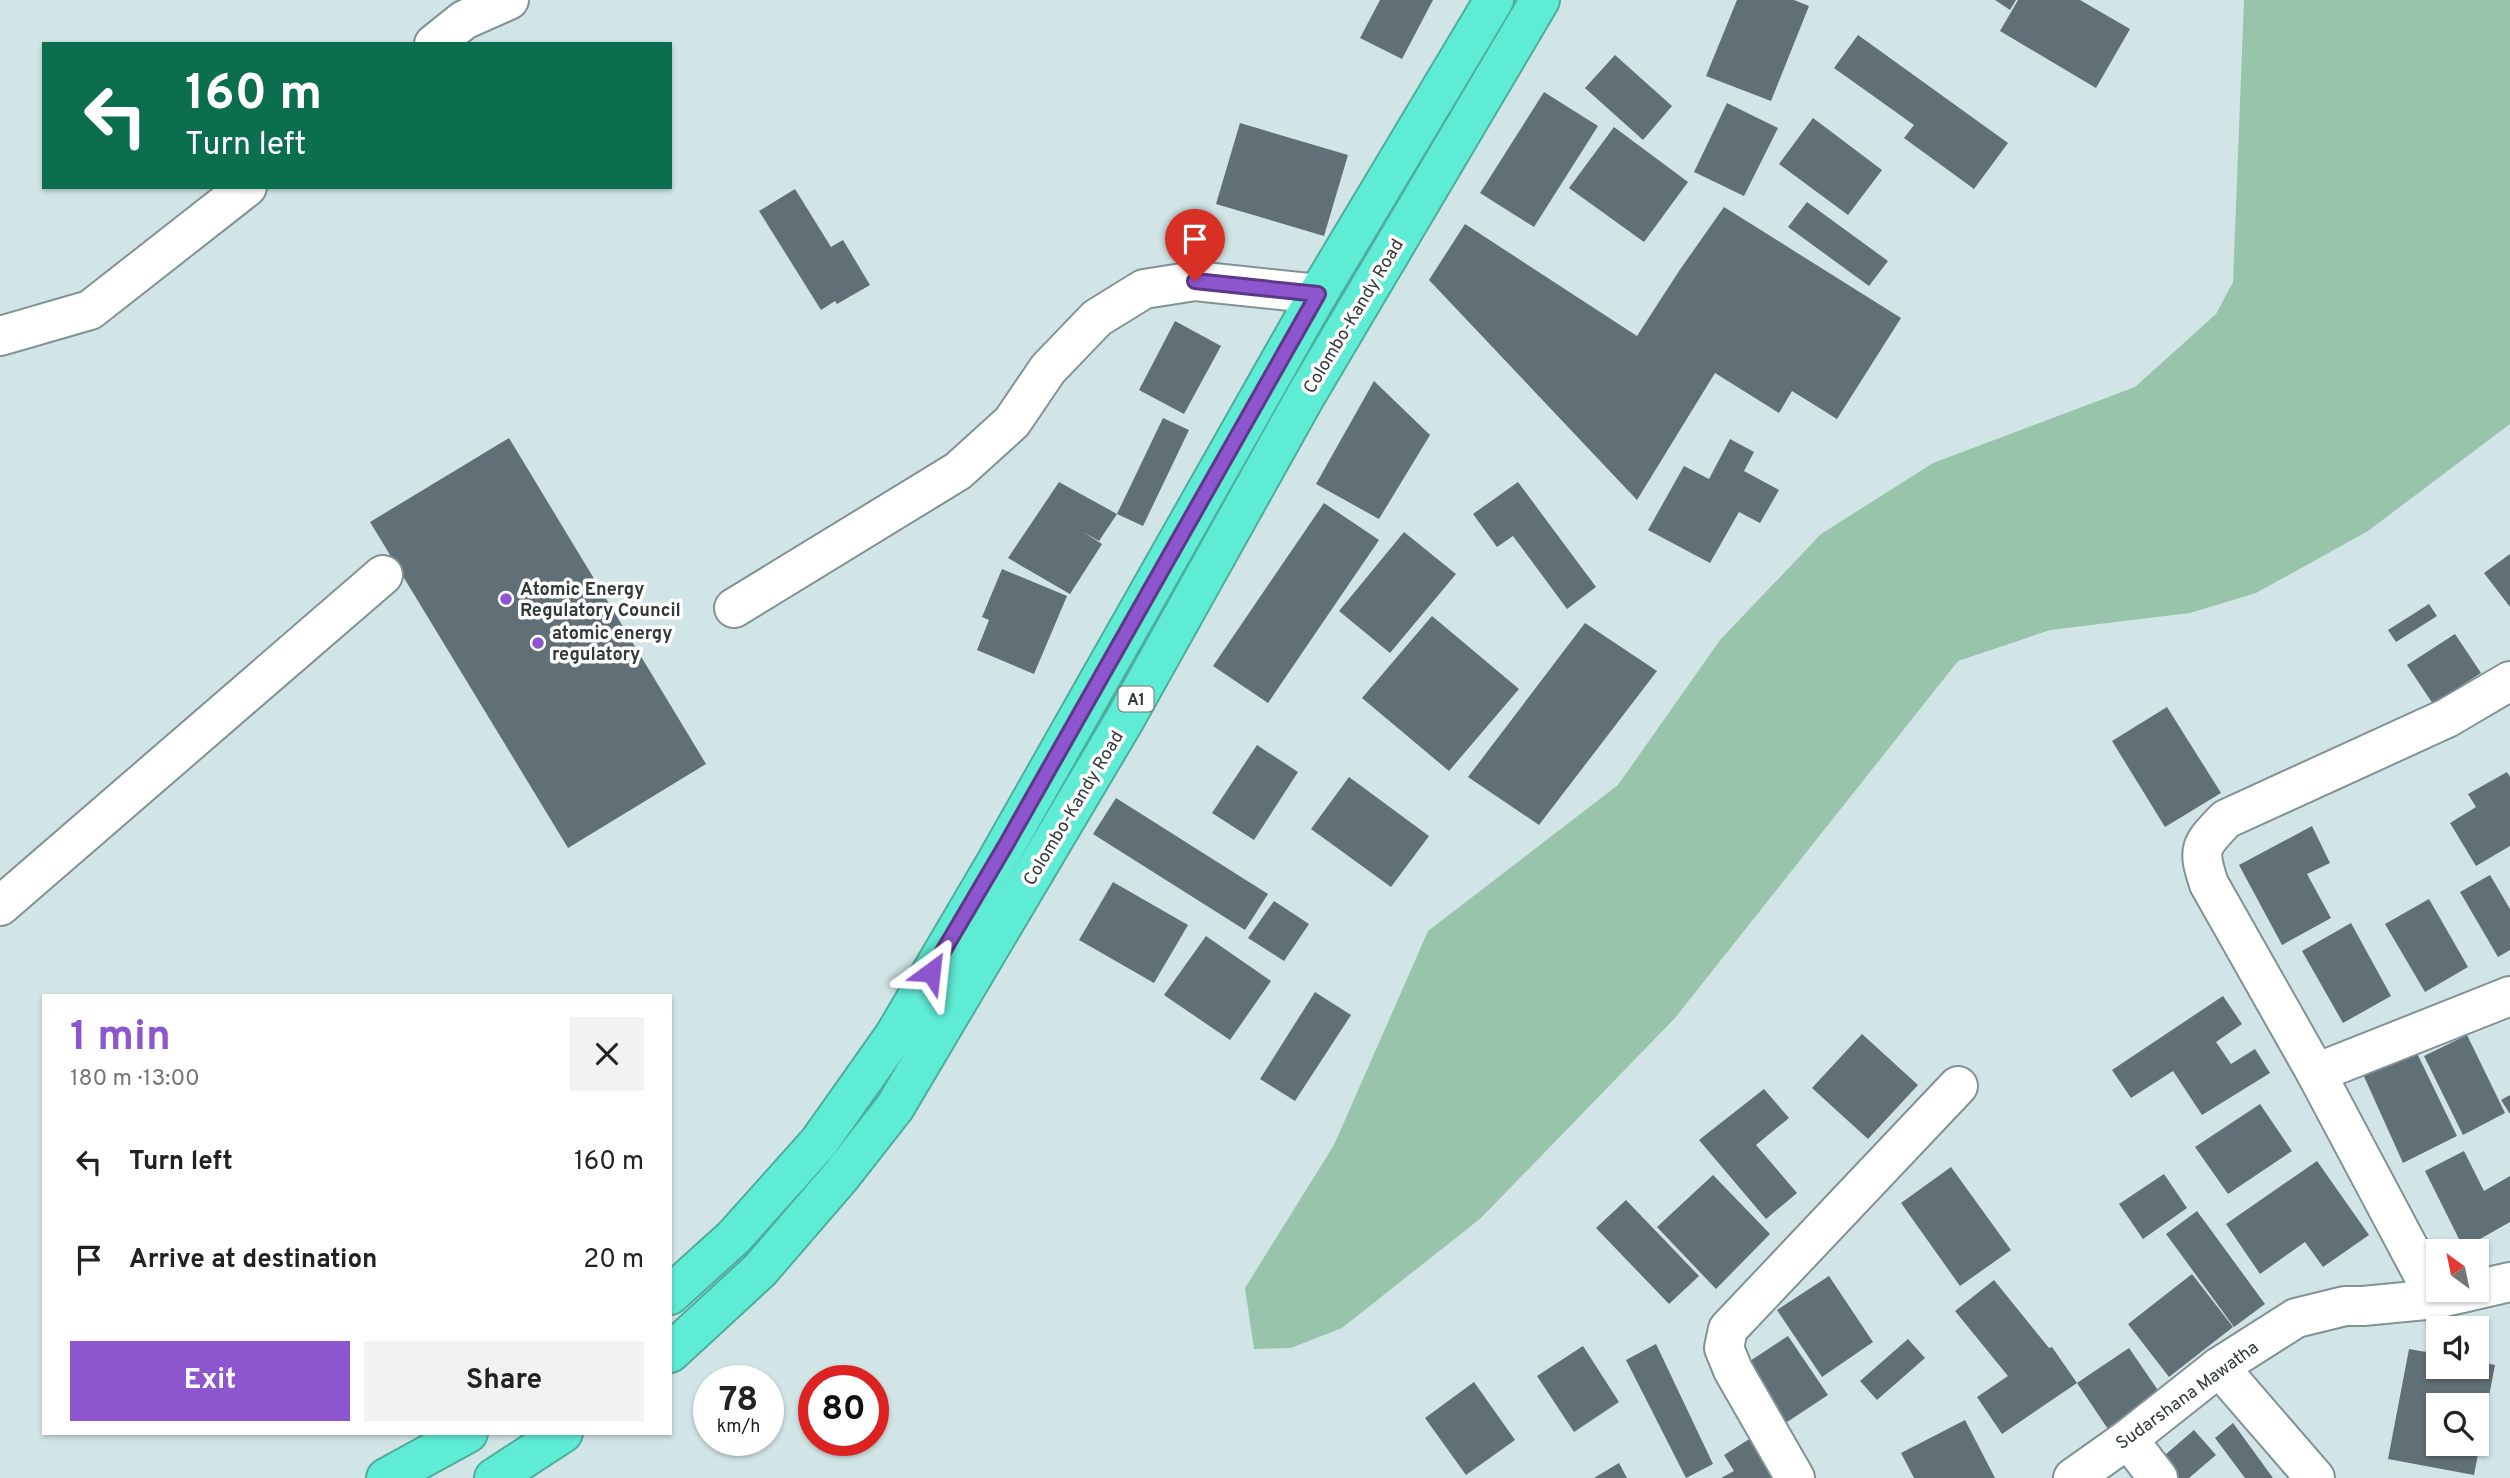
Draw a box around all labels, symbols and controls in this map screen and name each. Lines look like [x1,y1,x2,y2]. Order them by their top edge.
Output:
text: 160 m [185,65,322,127]
icon: left [70,70,161,161]
text: Turn left [185,126,306,166]
pin [1165,209,1225,281]
icon: arrive [1176,220,1214,258]
street label: Colombo-Kandy Road [1299,235,1410,398]
place label: Atomic Energy Regulatory Council [520,579,681,623]
marker: Atomic Energy Regulatory Council [498,591,514,607]
place label: atomic energy regulatory [552,623,673,667]
marker: atomic energy regulatory [530,635,546,651]
road number: A1 [1118,686,1154,712]
street label: Colombo-Kandy Road [1019,727,1130,890]
position arrow [894,935,968,1009]
text: 1 min [70,1012,171,1065]
button: close [570,1017,644,1091]
text: 180 m · 13:00 [70,1065,200,1094]
icon: left [70,1143,108,1181]
text: Turn left [129,1146,233,1179]
text: 160 m [574,1146,644,1179]
north arrow [2426,1239,2488,1302]
map controls [2426,1239,2489,1456]
icon: arrive [70,1241,108,1279]
text: Arrive at destination [129,1244,377,1277]
text: 20 m [583,1244,644,1277]
button: sound [2426,1316,2489,1379]
street label: Sudarshana Mawatha [2112,1337,2264,1456]
button: Exit [70,1341,350,1421]
button: Share [364,1341,644,1421]
speed limit sign: 80 [798,1365,889,1456]
text: 78 [719,1379,758,1423]
button: search [2426,1393,2489,1456]
text: km/h [717,1416,760,1439]

